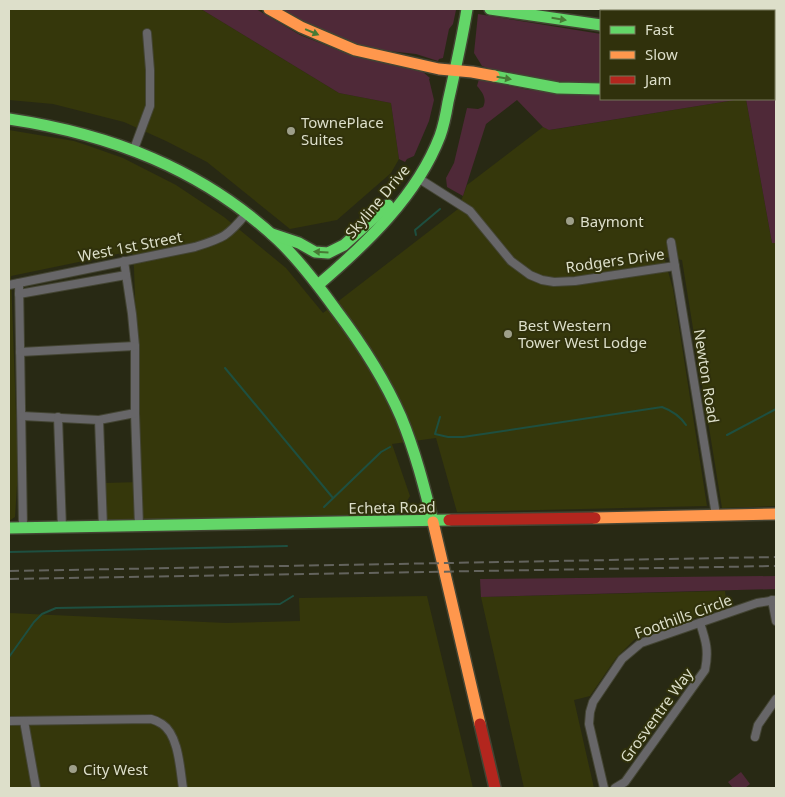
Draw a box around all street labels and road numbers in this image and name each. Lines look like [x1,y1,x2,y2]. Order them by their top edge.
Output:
street label: Skyline Drive [340,160,414,242]
street label: West 1st Street [76,226,184,266]
street label: Rodgers Drive [564,243,666,277]
street label: Newton Road [690,327,724,425]
street label: Echeta Road [348,496,436,518]
street label: Foothills Circle [632,589,734,643]
street label: Grosventre Way [615,664,697,766]

